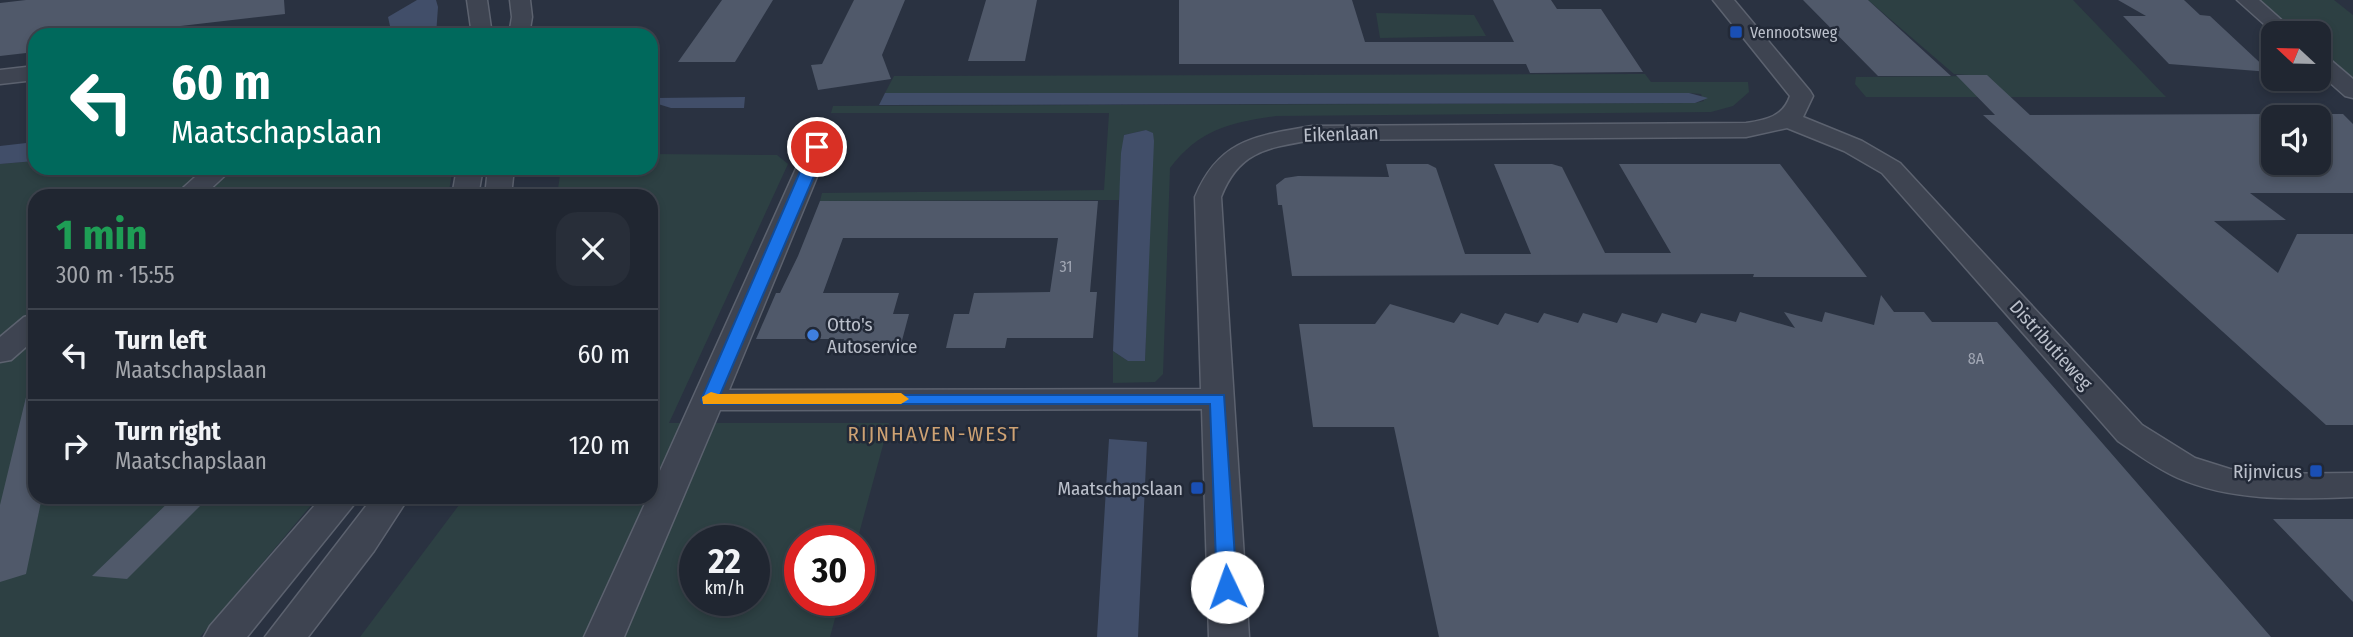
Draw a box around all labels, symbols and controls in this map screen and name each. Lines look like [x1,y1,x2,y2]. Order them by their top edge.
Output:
north arrow [2261,21,2331,91]
map controls [2261,21,2331,175]
place label: Vennootsweg [1750,23,1838,42]
marker: Vennootsweg [1728,24,1744,40]
text: 60 m [171,53,271,112]
icon: left [56,56,147,147]
button: sound [2261,105,2331,175]
text: Maatschapslaan [171,113,382,151]
pin [787,117,847,177]
street label: Eikenlaan [1303,121,1379,147]
icon: arrive [798,128,836,166]
text: 1 min [56,210,147,260]
button: close [556,212,630,286]
house number: 31 [1059,257,1073,276]
text: 300 m · 15:55 [56,261,175,289]
street label: Distributieweg [2005,295,2097,395]
place label: Otto's Autoservice [827,313,917,358]
text: Turn left [115,325,207,356]
marker: Otto's Autoservice [805,327,821,343]
icon: left [56,336,94,374]
text: 60 m [577,339,630,370]
house number: 8A [1968,349,1985,368]
text: Maatschapslaan [115,356,267,384]
text: Turn right [115,416,221,447]
district label: RIJNHAVEN-WEST [848,421,1020,447]
icon: right [56,427,94,465]
text: 120 m [569,430,630,461]
text: Maatschapslaan [115,447,267,475]
place label: Rijnvicus [2233,460,2302,483]
marker: Rijnvicus [2308,463,2324,479]
place label: Maatschapslaan [1058,477,1183,500]
marker: Maatschapslaan [1189,480,1205,496]
speed limit sign: 30 [784,525,875,616]
text: 22 [708,540,741,582]
position arrow [1190,550,1264,624]
text: km/h [704,577,745,599]

